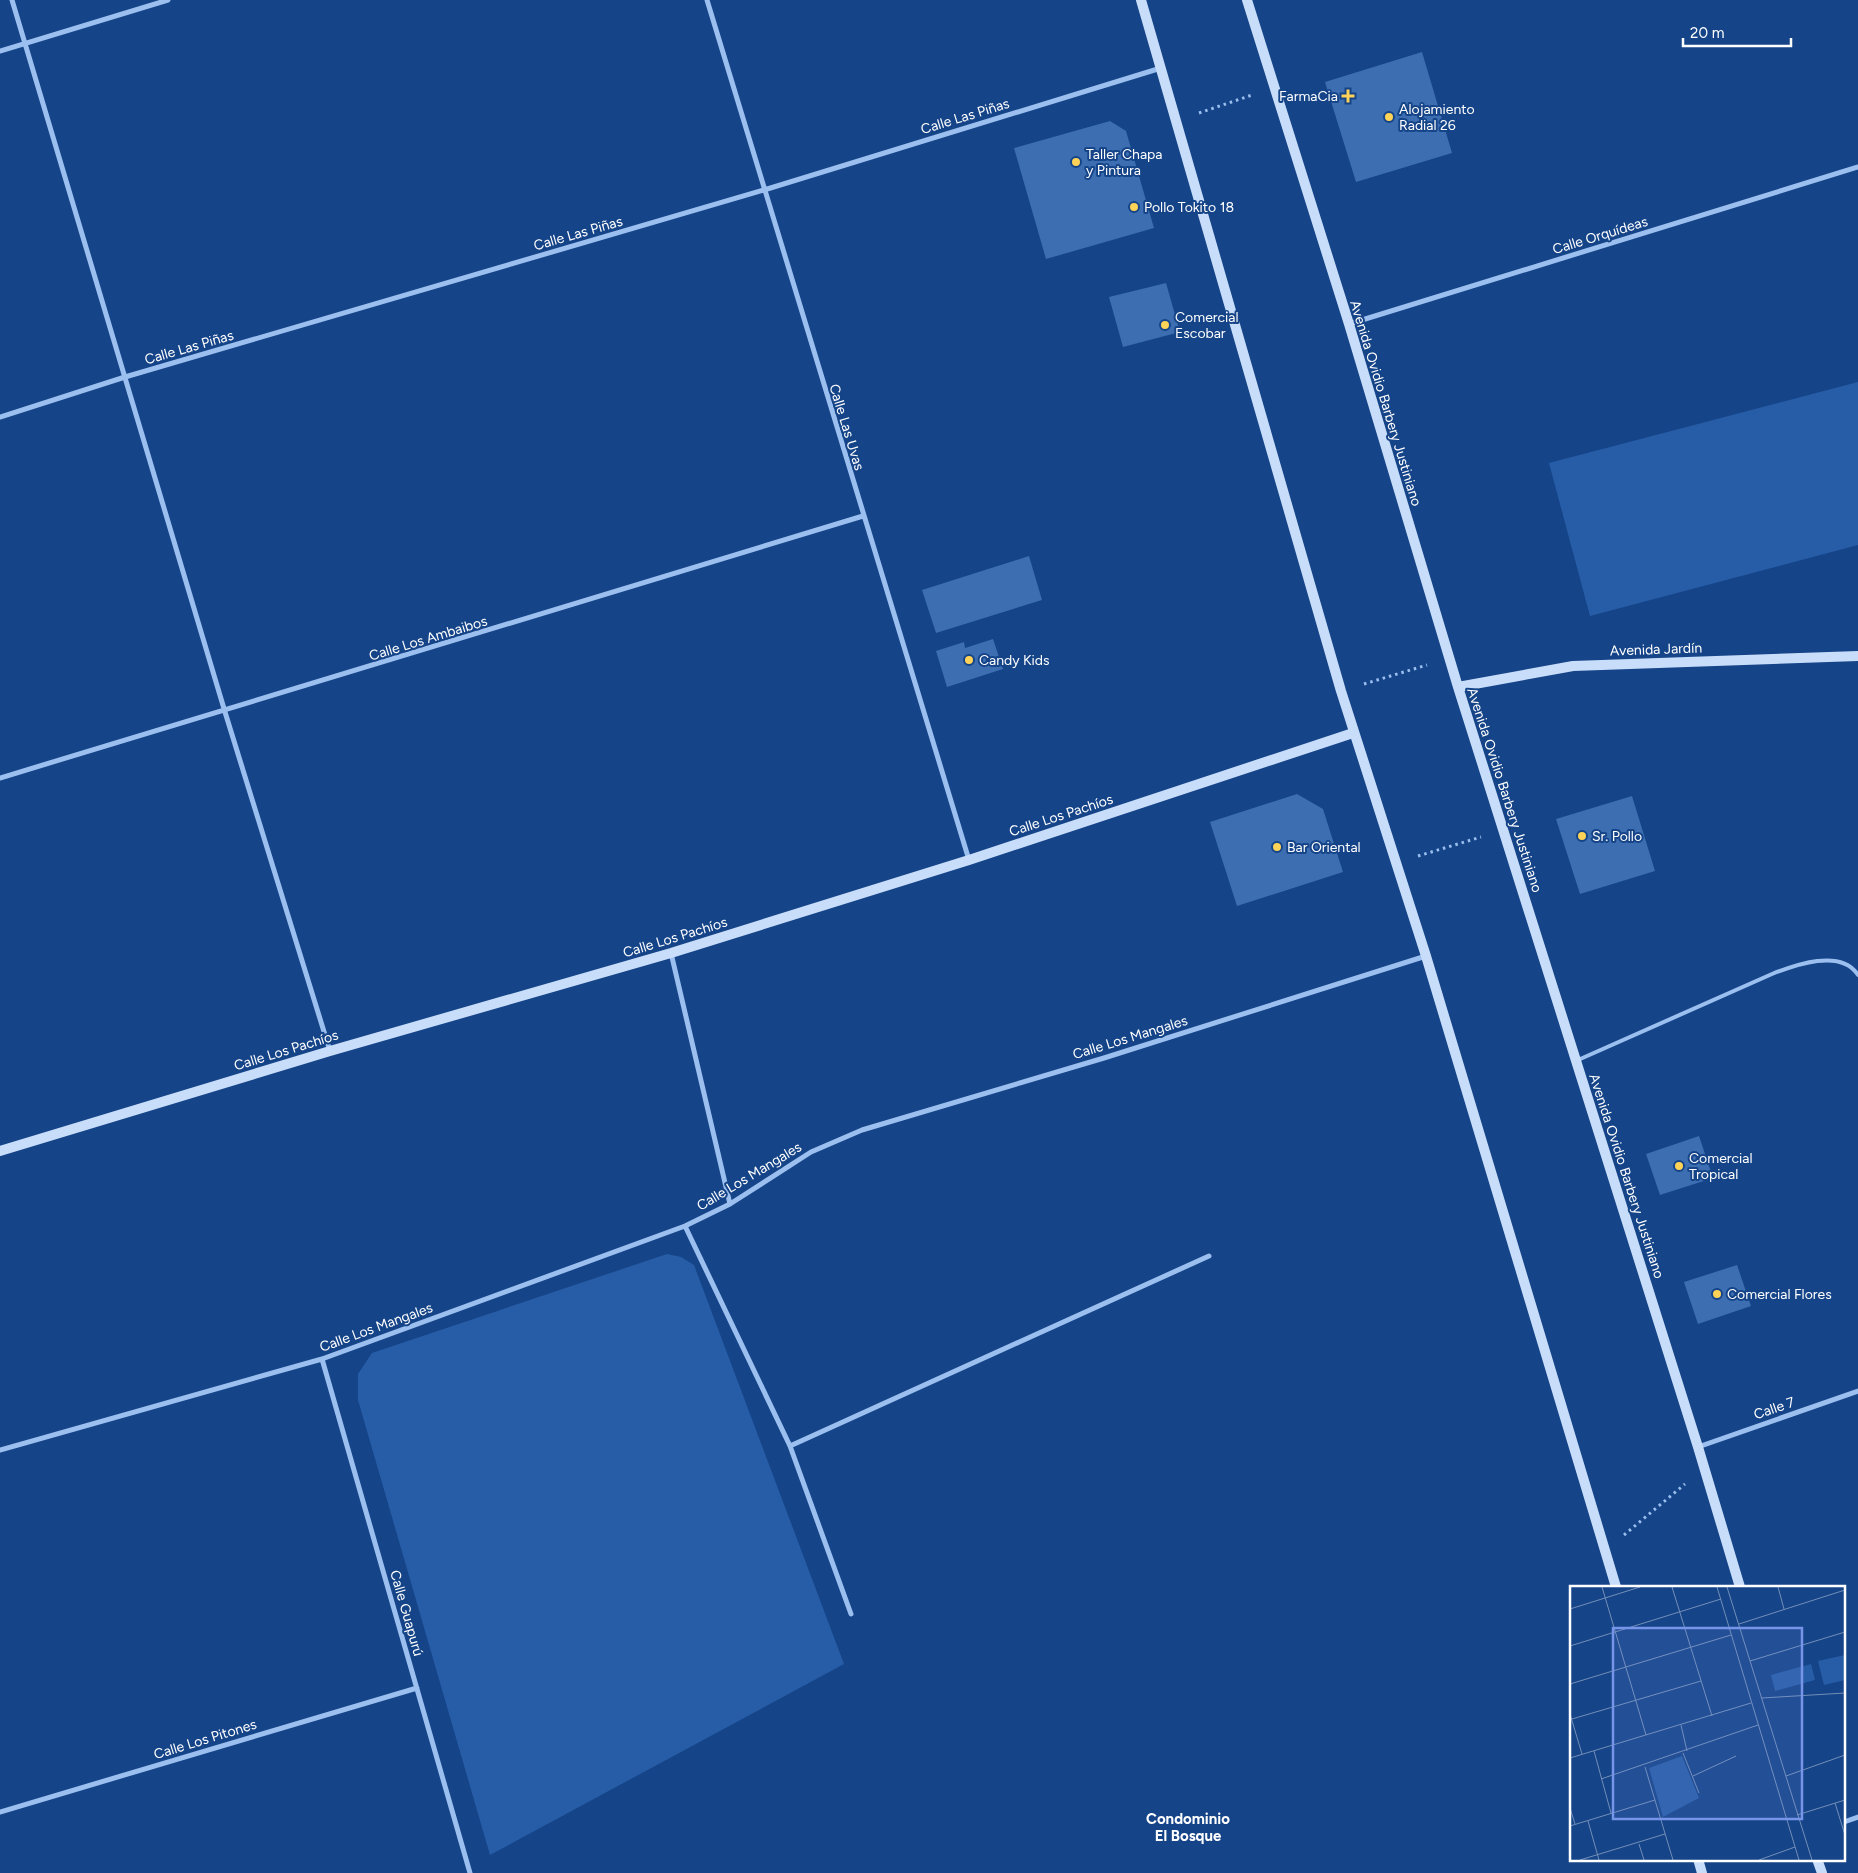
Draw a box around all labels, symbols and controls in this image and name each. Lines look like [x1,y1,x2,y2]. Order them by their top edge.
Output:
scale bar [1683,15,1790,47]
text: 20 m [1690,24,1724,42]
place label: FarmaCia [1279,88,1338,105]
marker: FarmaCia [1342,90,1354,102]
street label: Calle Las Piñas [919,95,1011,138]
place label: Alojamiento Radial 26 [1399,101,1475,134]
marker: Alojamiento Radial 26 [1383,111,1395,123]
place label: Taller Chapa y Pintura [1086,146,1162,179]
marker: Taller Chapa y Pintura [1070,156,1082,168]
place label: Pollo Tokito 18 [1144,199,1234,216]
marker: Pollo Tokito 18 [1128,201,1140,213]
street label: Calle Las Piñas [532,213,625,254]
street label: Calle Orquídeas [1550,213,1650,258]
street label: Avenida Ovidio Barbery Justiniano [1346,298,1425,508]
place label: Comercial Escobar [1175,309,1239,342]
marker: Comercial Escobar [1159,319,1171,331]
street label: Calle Las Piñas [143,327,236,368]
street label: Calle Las Uvas [825,382,868,472]
street label: Calle Los Ambaibos [367,612,489,665]
street label: Avenida Jardín [1610,639,1703,660]
place label: Candy Kids [979,652,1050,669]
marker: Candy Kids [963,654,975,666]
street label: Avenida Ovidio Barbery Justiniano [1463,686,1546,895]
street label: Calle Los Pachíos [1007,791,1115,840]
place label: Sr. Pollo [1592,828,1642,845]
marker: Sr. Pollo [1576,830,1588,842]
place label: Bar Oriental [1287,839,1361,856]
marker: Bar Oriental [1271,841,1283,853]
street label: Calle Los Pachíos [621,914,729,961]
street label: Calle Los Mangales [1071,1012,1190,1063]
street label: Calle Los Pachíos [232,1027,340,1074]
street label: Avenida Ovidio Barbery Justiniano [1585,1072,1668,1281]
street label: Calle Los Mangales [694,1138,805,1214]
place label: Comercial Tropical [1689,1150,1753,1183]
marker: Comercial Tropical [1673,1160,1685,1172]
place label: Comercial Flores [1727,1286,1832,1303]
marker: Comercial Flores [1711,1288,1723,1300]
street label: Calle Los Mangales [317,1299,435,1356]
street label: Calle 7 [1752,1393,1797,1423]
street label: Calle Guapurú [386,1568,427,1658]
inset map [1570,1586,1846,1860]
street label: Calle Los Pitones [152,1716,259,1763]
district label: Condominio El Bosque [1146,1810,1230,1845]

